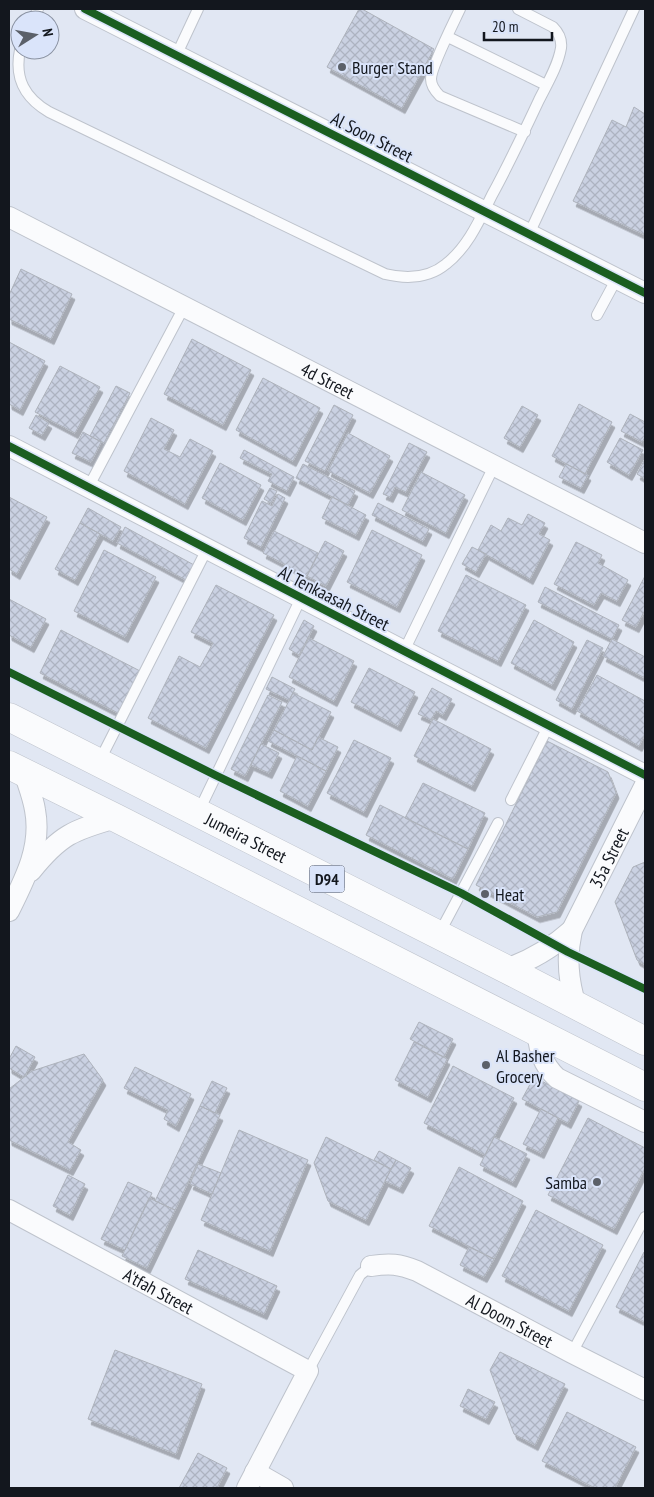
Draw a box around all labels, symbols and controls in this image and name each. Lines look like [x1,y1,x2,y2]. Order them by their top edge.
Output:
north arrow [10,10,60,60]
scale bar [484,10,552,42]
text: 20 m [492,17,518,36]
text: N [38,27,57,38]
place label: Burger Stand [352,56,433,79]
marker: Burger Stand [336,61,348,73]
street label: Al Soon Street [327,107,417,167]
street label: 4d Street [297,357,358,404]
street label: Al Tenkaasah Street [275,560,393,636]
street label: Jumeira Street [201,807,291,868]
street label: 35a Street [584,824,633,892]
road number: D94 [310,866,344,892]
place label: Heat [495,883,524,906]
marker: Heat [479,888,491,900]
place label: Al Basher Grocery [496,1044,555,1088]
marker: Al Basher Grocery [480,1059,492,1071]
place label: Samba [545,1171,587,1194]
marker: Samba [591,1176,603,1188]
street label: A'tfah Street [120,1262,198,1319]
street label: Al Doom Street [463,1288,557,1352]

